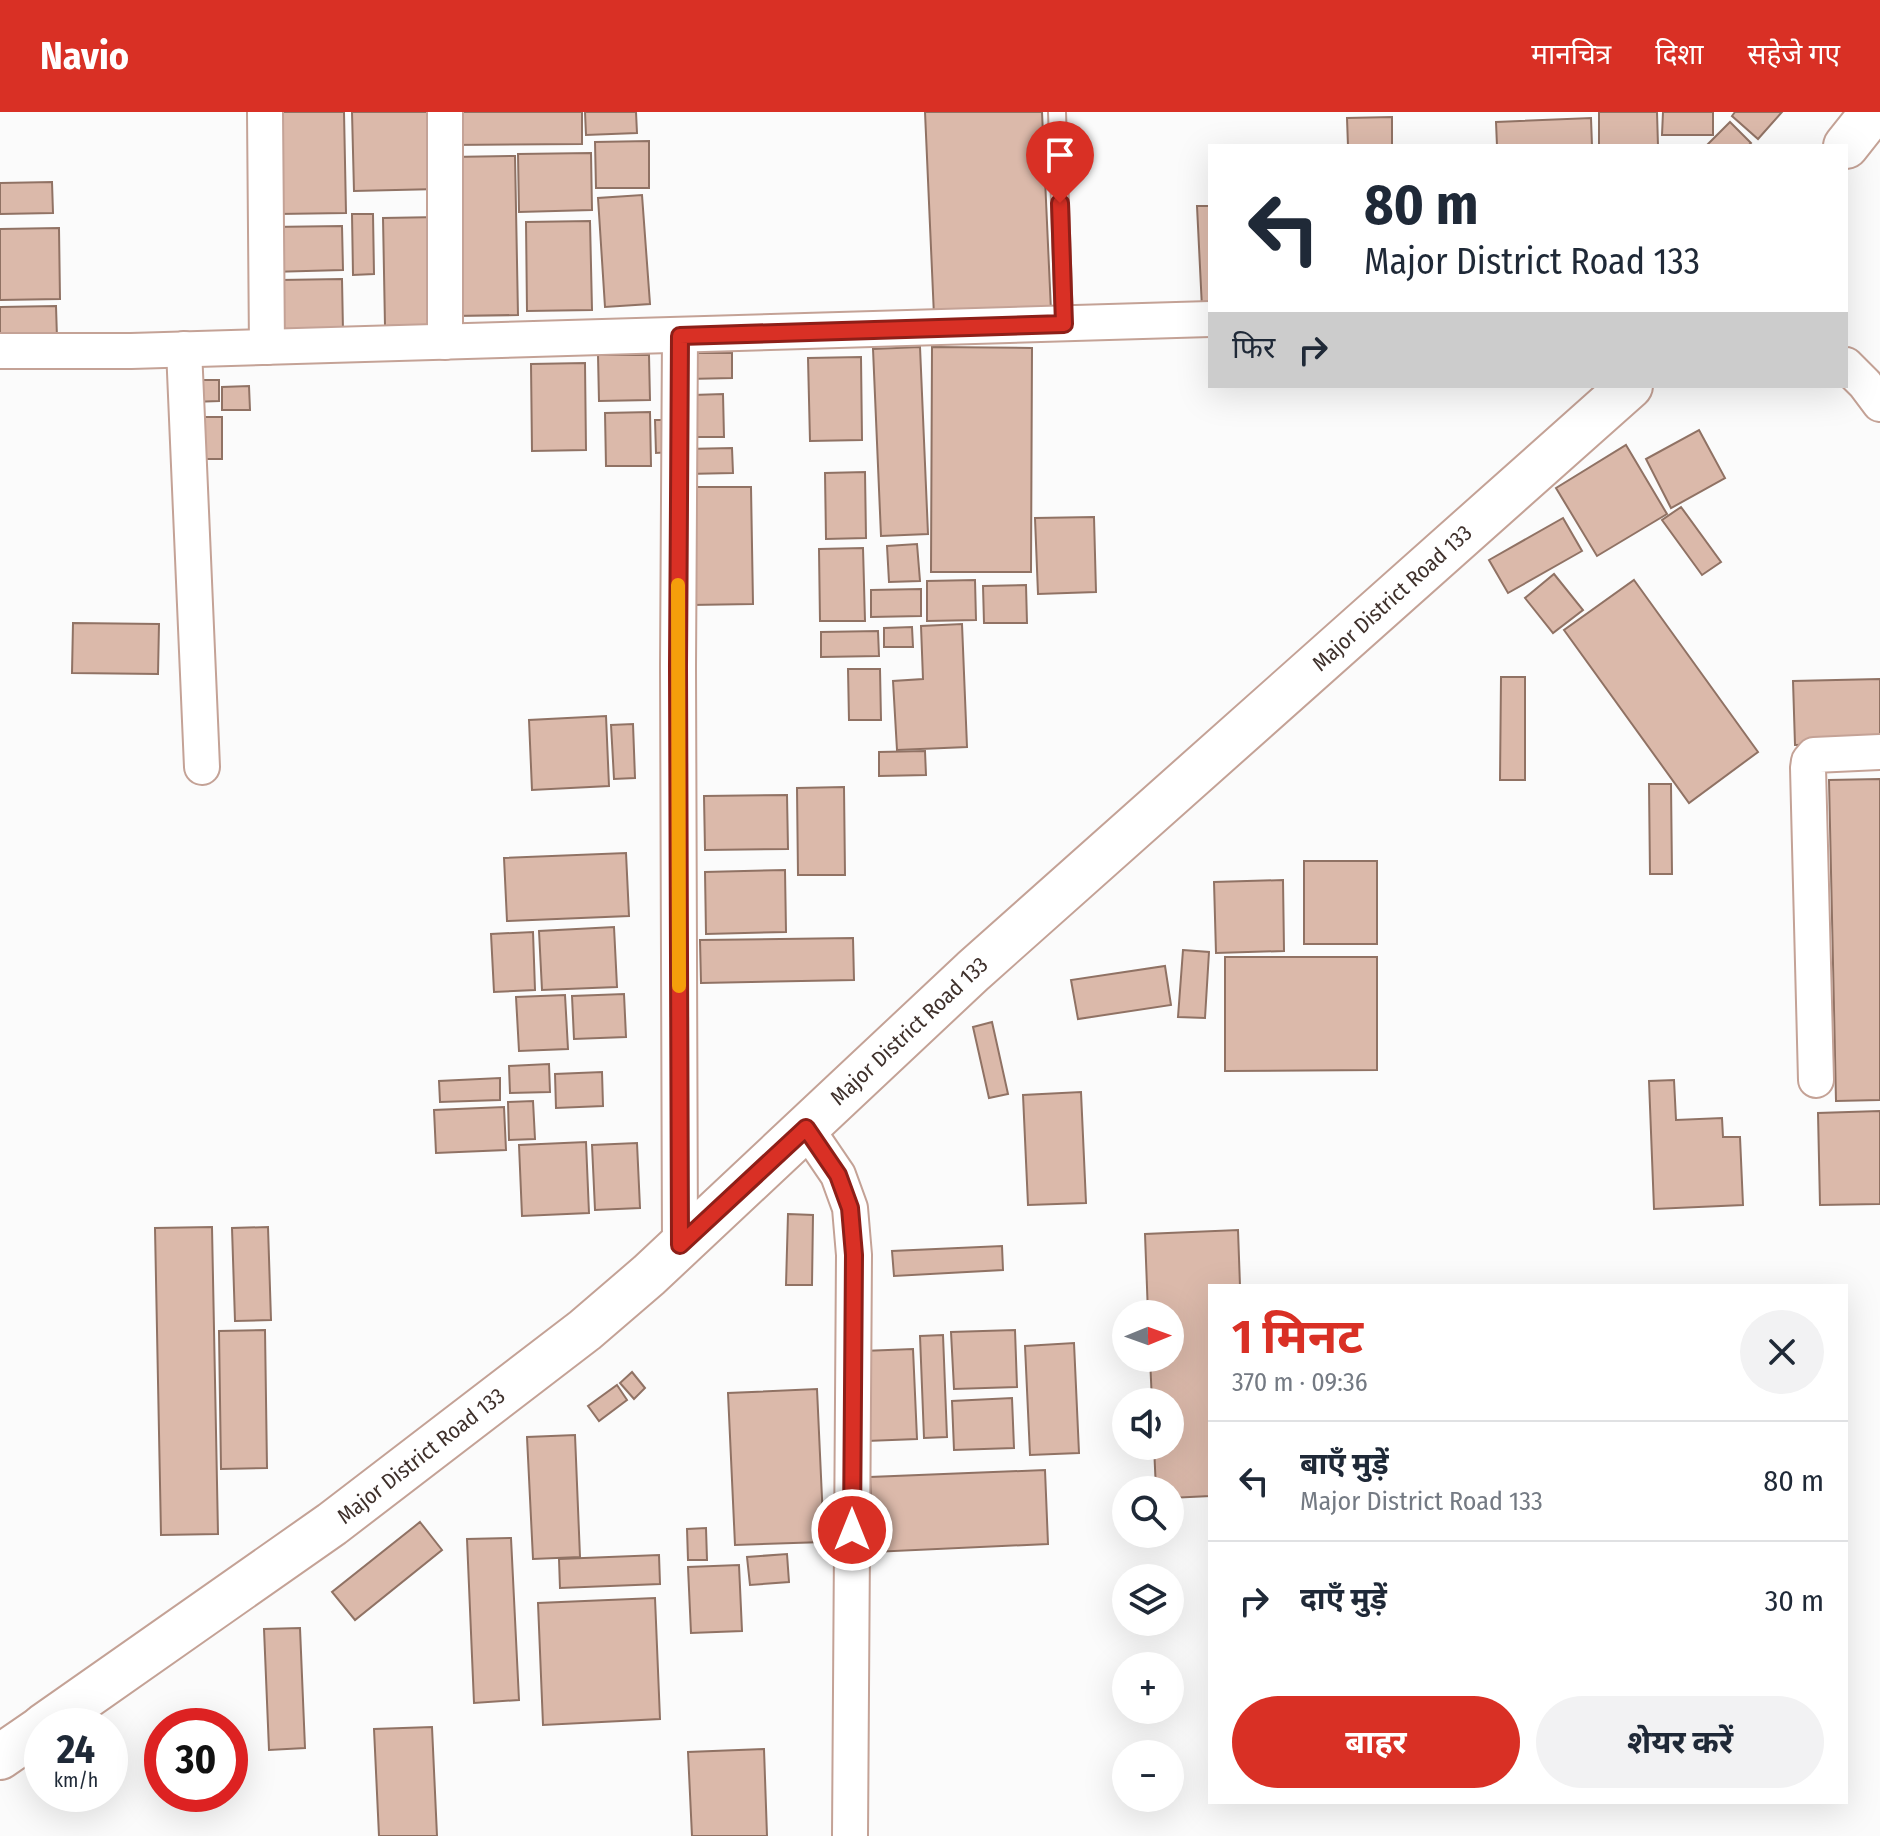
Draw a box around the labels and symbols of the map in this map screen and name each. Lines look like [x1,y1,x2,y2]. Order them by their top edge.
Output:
pin [1026,121,1094,203]
street label: Major District Road 133 [1307,519,1477,677]
street label: Major District Road 133 [825,951,993,1111]
north arrow [1112,1300,1184,1372]
street label: Major District Road 133 [332,1382,510,1530]
position arrow [810,1488,894,1572]
speed limit sign: 30 [144,1708,248,1812]

